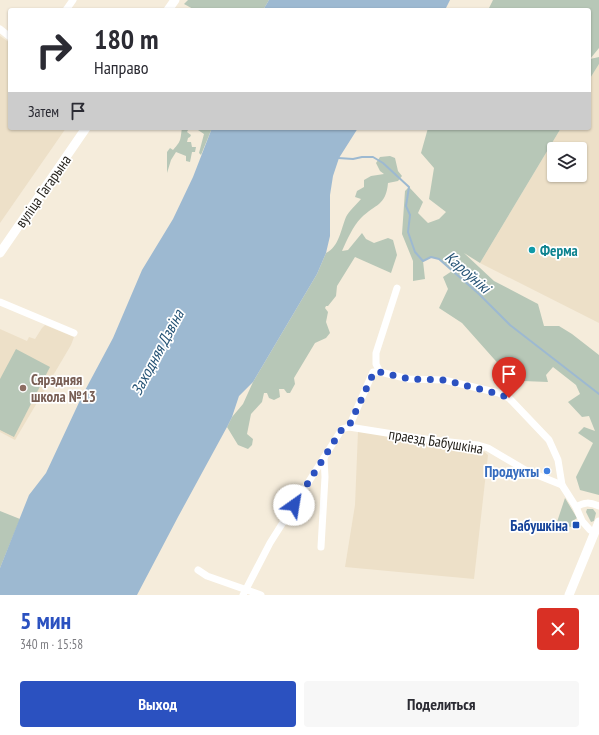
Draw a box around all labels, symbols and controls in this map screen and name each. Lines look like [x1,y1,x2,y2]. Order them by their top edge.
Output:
text: 180 m [94,20,158,57]
icon: right [28,24,80,76]
text: Направо [94,56,149,79]
icon: arrive [67,100,89,122]
text: Затем [28,102,59,121]
map controls [547,142,587,182]
button: layers [547,142,587,182]
street label: вуліца Гагарына [11,151,75,231]
place label: Ферма [540,241,578,260]
marker: Ферма [527,245,537,255]
water label: Кароўнікі [441,247,497,299]
water label: Заходняя Дзвіна [126,305,189,398]
pin [492,357,526,398]
icon: arrive [498,363,520,385]
place label: Сярэдняя школа №13 [31,370,96,406]
marker: Сярэдняя школа №13 [18,383,28,393]
street label: праезд Бабушкіна [387,424,485,458]
place label: Продукты [484,462,539,481]
marker: Продукты [542,466,552,476]
position arrow [273,484,315,526]
place label: Бабушкіна [510,516,568,535]
marker: Бабушкіна [571,520,581,530]
text: 5 мин [20,605,71,636]
button: close [537,608,579,650]
text: 340 m · 15:58 [20,636,83,653]
button: Выход [20,681,296,727]
button: Поделиться [304,681,579,727]

